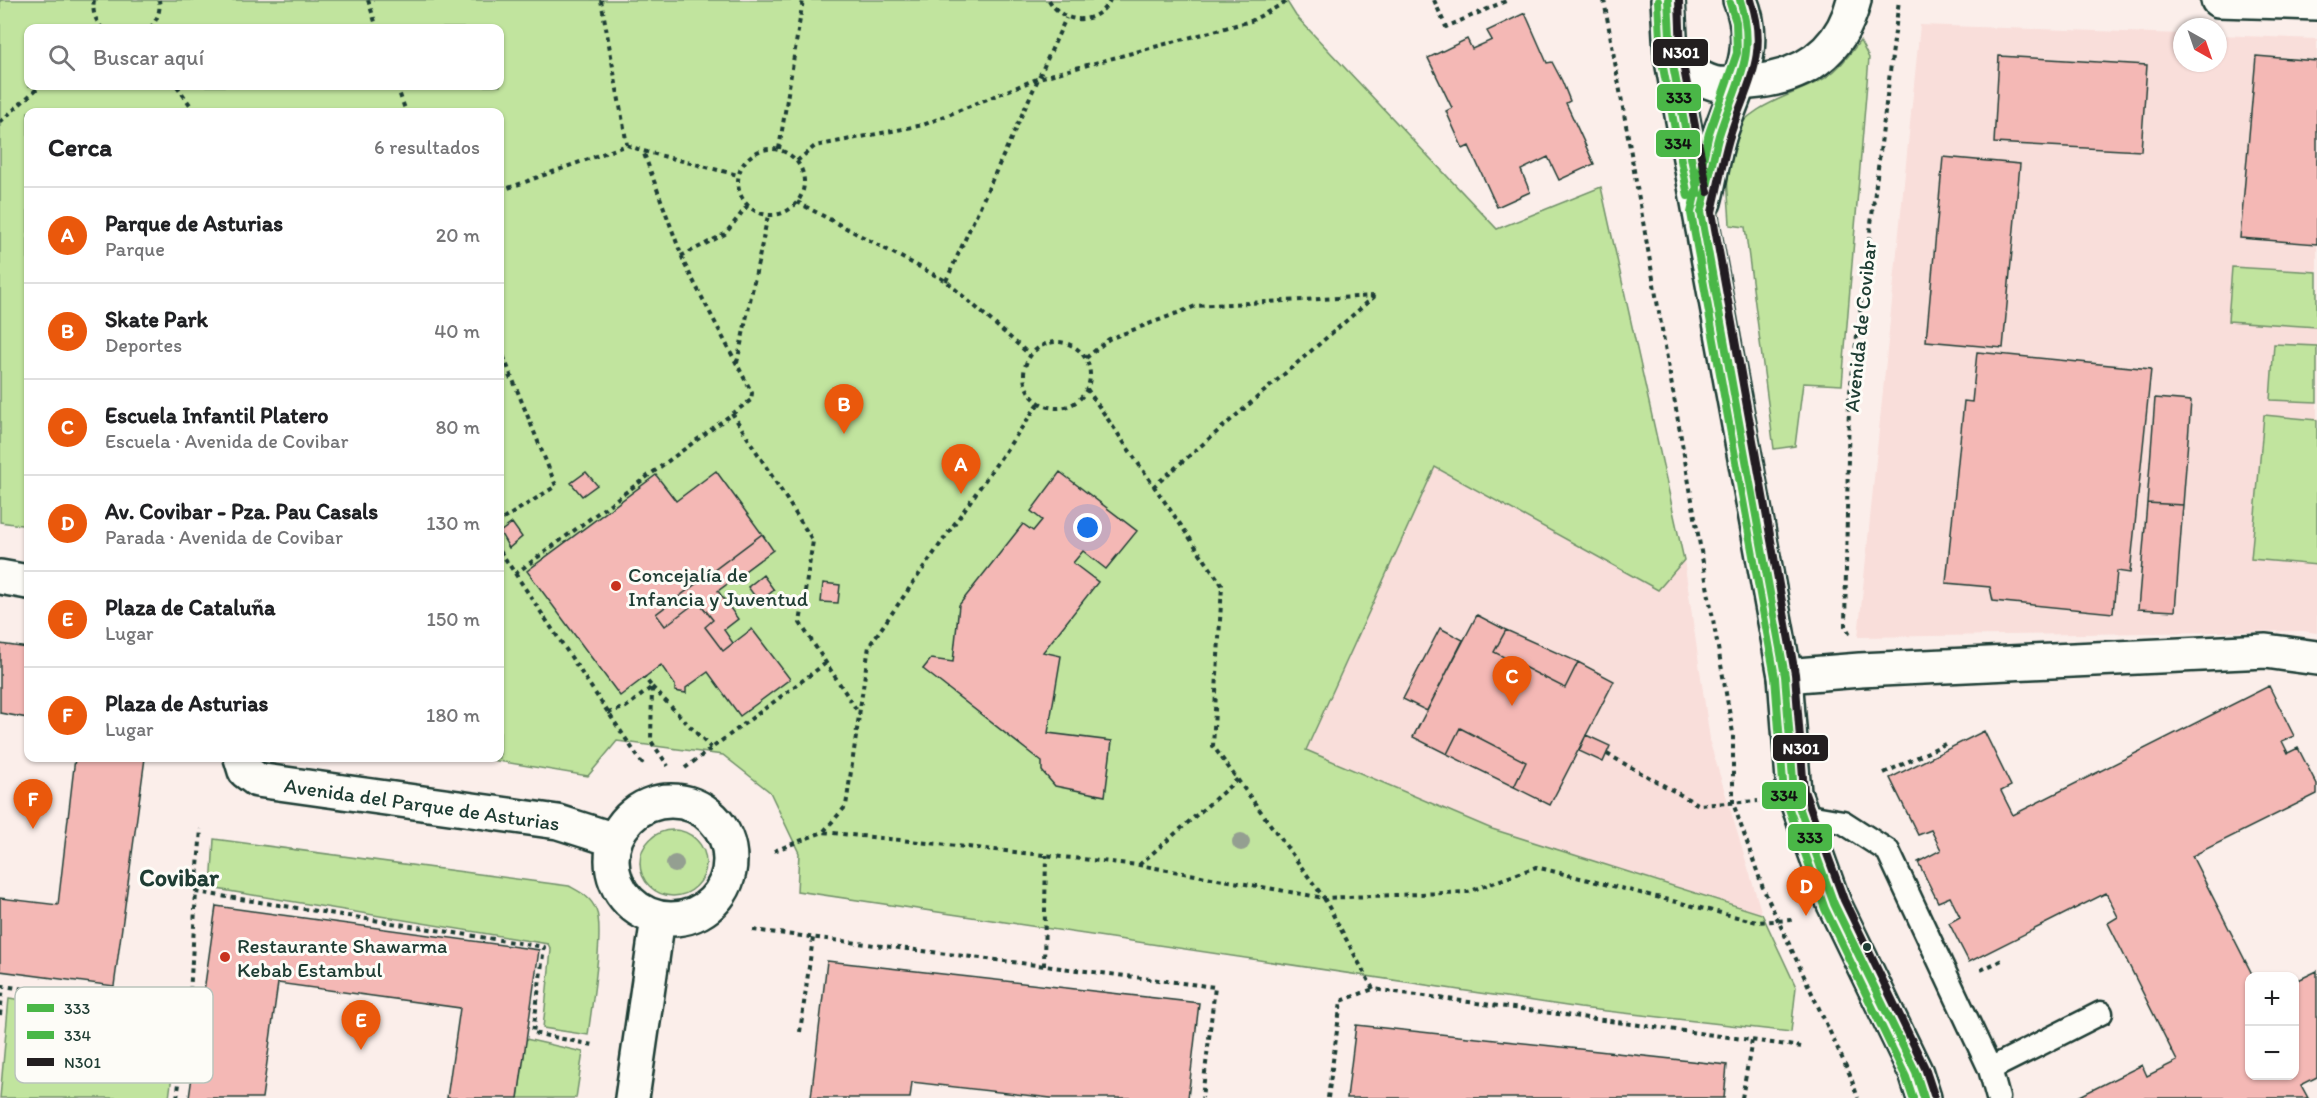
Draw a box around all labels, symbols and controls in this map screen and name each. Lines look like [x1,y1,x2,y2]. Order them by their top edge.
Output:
north arrow [2173,18,2227,72]
search box [24,24,504,90]
line badge: N301 [1652,38,1709,67]
icon: search [45,41,78,74]
text: N301 [1663,43,1700,62]
text: Buscar aquí [93,44,204,71]
line badge: 333 [1656,83,1702,112]
text: 333 [1666,88,1692,107]
line badge: 334 [1655,129,1701,158]
text: Cerca [48,131,112,163]
text: 334 [1664,134,1692,153]
text: 6 resultados [374,135,480,159]
text: Parque de Asturias [105,210,283,237]
text: A [61,223,74,247]
text: 20 m [436,223,480,247]
text: Parque [105,237,165,261]
street label: Avenida de Covibar [1839,238,1882,413]
text: Skate Park [105,306,208,333]
text: B [61,319,74,343]
text: 40 m [434,319,480,343]
text: Deportes [105,333,182,357]
pin: B [824,384,864,434]
text: Escuela Infantil Platero [105,402,329,429]
text: C [61,415,74,439]
text: 80 m [435,415,480,439]
text: Escuela · Avenida de Covibar [105,429,348,453]
pin: A [942,444,980,494]
text: Av. Covibar - Pza. Pau Casals [105,498,378,525]
text: D [61,511,74,535]
text: 130 m [426,511,480,535]
your location [1073,513,1102,542]
text: Parada · Avenida de Covibar [105,525,343,549]
place label: Concejalía de Infancia y Juventud [628,562,809,611]
marker: Concejalía de Infancia y Juventud [609,579,623,593]
text: Plaza de Cataluña [105,594,276,621]
text: E [62,607,73,631]
text: 150 m [427,607,480,631]
text: Lugar [105,621,154,645]
pin: C [1492,656,1532,706]
text: Plaza de Asturias [105,690,268,717]
text: F [62,703,73,727]
text: 180 m [426,703,480,727]
text: Lugar [105,717,154,741]
line badge: N301 [1772,734,1829,762]
text: N301 [1783,739,1820,758]
street label: Avenida del Parque de Asturias [283,772,561,836]
pin: F [14,780,52,829]
line badge: 334 [1761,781,1807,810]
text: 334 [1770,786,1798,805]
line badge: 333 [1787,823,1833,852]
text: 333 [1797,828,1823,847]
district label: Covibar [139,863,219,892]
pin: D [1786,866,1826,916]
place label: Restaurante Shawarma Kebab Estambul [237,933,447,982]
unlabelled marker [1861,941,1873,953]
marker: Restaurante Shawarma Kebab Estambul [218,950,232,964]
map controls [2245,972,2299,1080]
button: + [2245,972,2299,1026]
legend [15,987,213,1083]
text: 333 [64,999,90,1018]
pin: E [342,1000,380,1050]
text: 334 [64,1026,91,1045]
button: − [2245,1026,2299,1080]
text: N301 [64,1053,101,1072]

